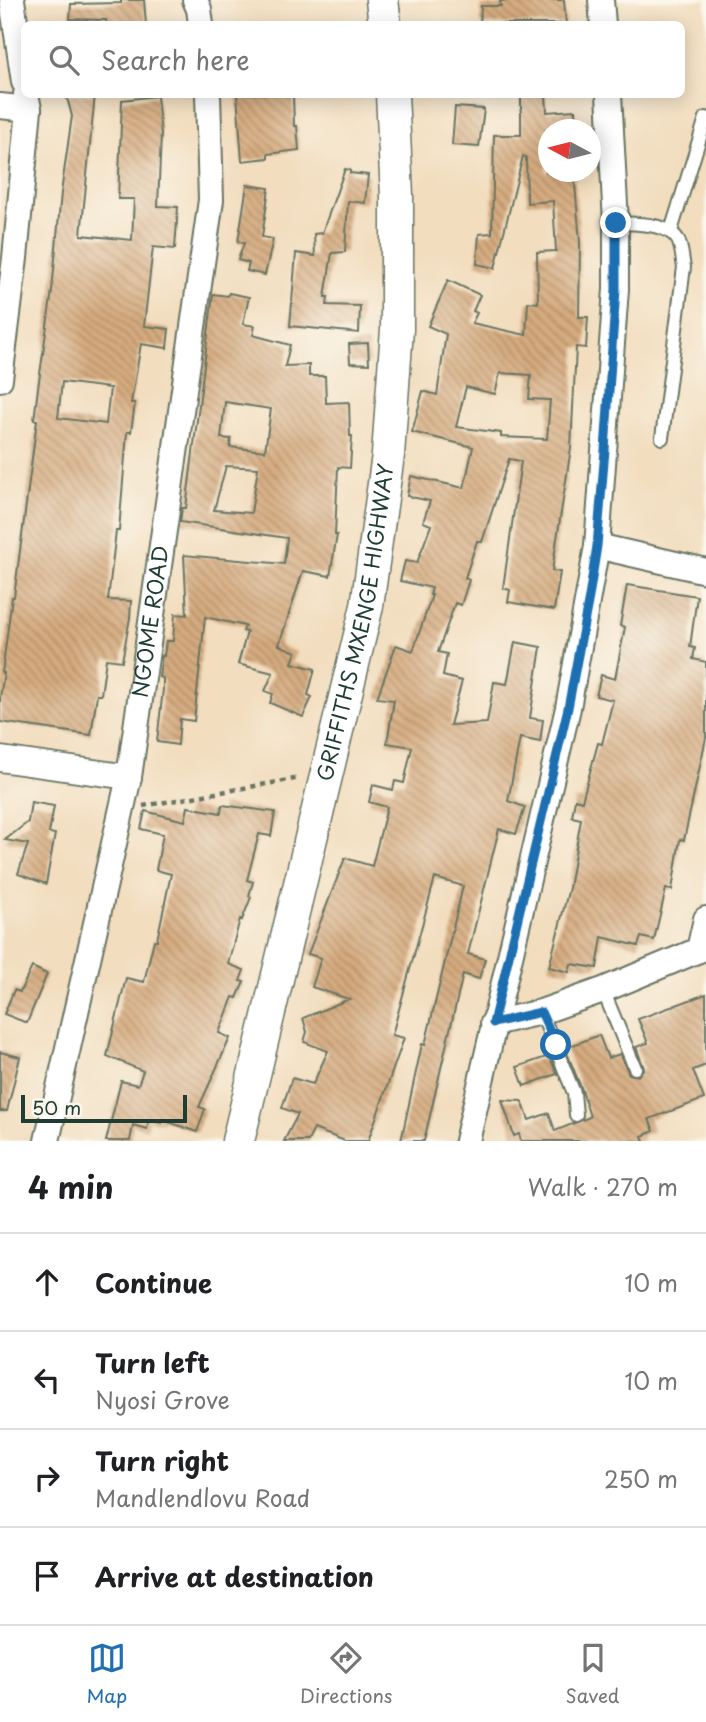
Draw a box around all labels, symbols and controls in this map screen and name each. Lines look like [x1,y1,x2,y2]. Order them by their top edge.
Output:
search box [21,21,685,98]
text: Search here [101,40,250,79]
icon: search [45,41,83,79]
north arrow [538,119,601,182]
route end [600,207,631,238]
street label: GRIFFITHS MXENGE HIGHWAY [307,461,401,784]
street label: NGOME ROAD [122,543,176,699]
route start [540,1029,571,1060]
scale bar [21,1092,187,1124]
text: 50 m [32,1093,81,1121]
text: 4 min [28,1164,114,1209]
text: Walk · 270 m [528,1169,678,1204]
icon: ahead [28,1263,66,1301]
text: Continue [95,1263,212,1302]
text: 10 m [624,1265,678,1300]
text: Turn left [95,1343,210,1382]
icon: left [28,1361,66,1399]
text: 10 m [624,1363,678,1398]
text: Nyosi Grove [95,1382,230,1417]
text: Turn right [95,1441,229,1480]
icon: right [28,1459,66,1497]
text: 250 m [604,1461,678,1496]
text: Mandlendlovu Road [95,1480,310,1515]
icon: arrive [28,1557,66,1595]
text: Arrive at destination [95,1557,374,1596]
tab: Map [87,1639,127,1709]
tab: Directions [300,1639,393,1709]
tab: Saved [566,1639,619,1709]

